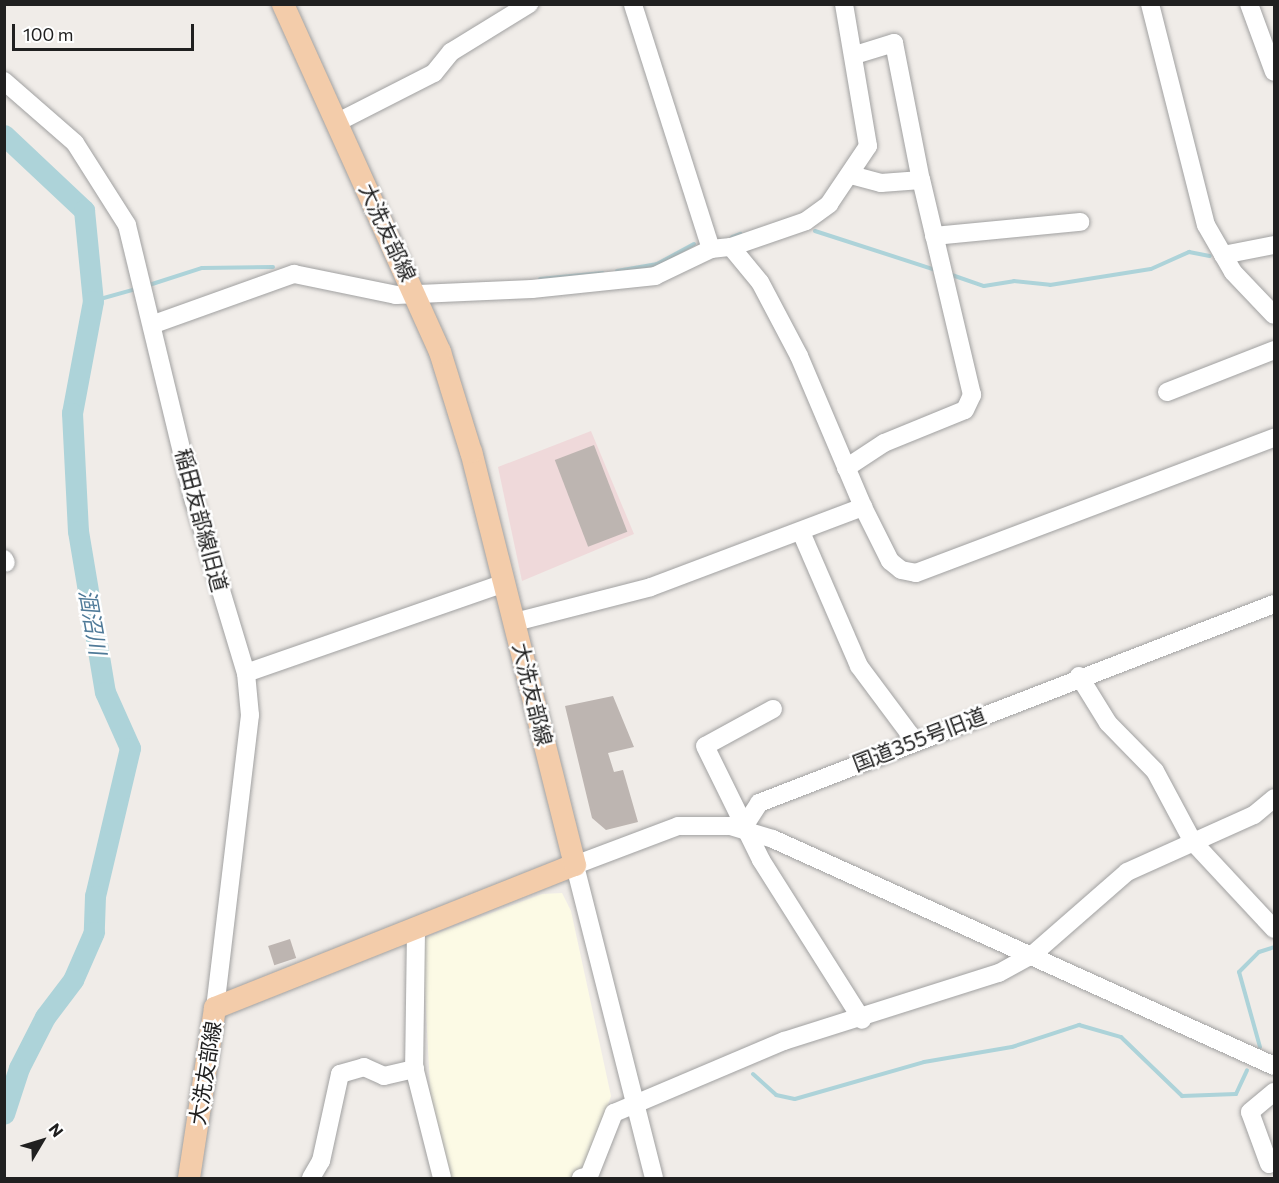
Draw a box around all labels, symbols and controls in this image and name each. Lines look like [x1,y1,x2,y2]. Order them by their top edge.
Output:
scale bar [15,12,196,50]
text: 100 m [23,23,73,45]
street label: 大洗友部線 [354,179,422,285]
street label: 稲田友部線旧道 [171,446,233,594]
water label: 涸沼川 [74,587,112,657]
street label: 大洗友部線 [508,640,558,748]
street label: 国道355号旧道 [849,702,989,776]
street label: 大洗友部線 [184,1019,226,1127]
north arrow [12,1111,72,1171]
text: N [45,1119,68,1140]

